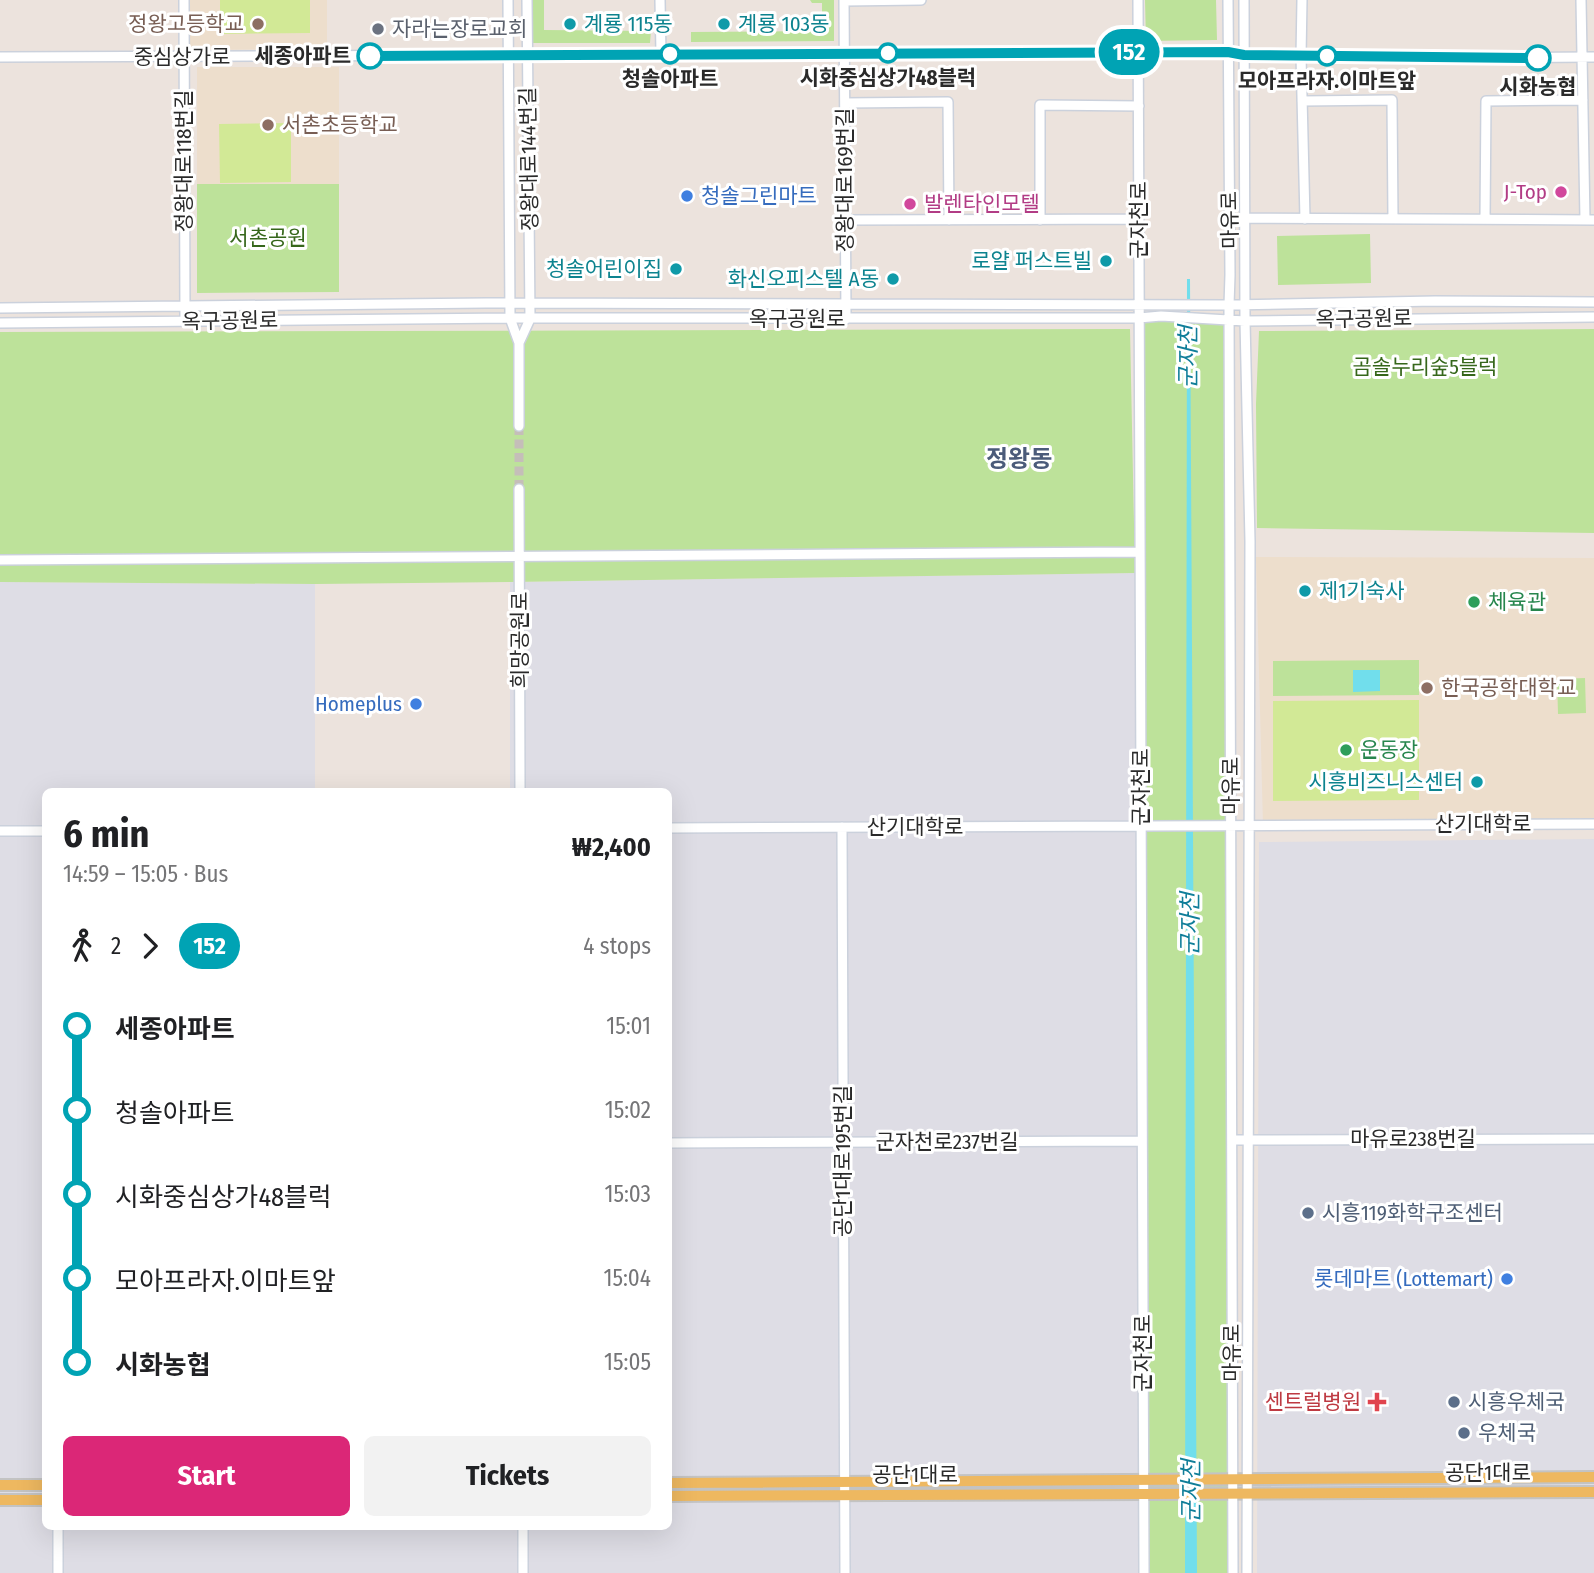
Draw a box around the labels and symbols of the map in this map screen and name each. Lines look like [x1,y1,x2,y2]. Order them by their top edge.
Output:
place label: 정왕고등학교 [128,11,244,37]
place label: 계룡 115동 [584,11,673,37]
place label: 계룡 103동 [738,11,829,37]
marker: 정왕고등학교 [250,16,266,32]
place label: 자라는장로교회 [392,16,527,42]
marker: 계룡 115동 [562,16,578,32]
marker: 계룡 103동 [716,16,732,32]
marker: 자라는장로교회 [370,21,386,37]
line badge: 152 [1089,29,1169,75]
place label: 세종아파트 [254,43,351,69]
marker: 세종아파트 [357,43,383,69]
marker: 시화중심상가48블럭 [878,43,898,63]
street label: 중심상가로 [134,44,230,70]
marker: 청솔아파트 [660,44,680,64]
marker: 시화농협 [1525,45,1551,71]
marker: 모아프라자.이마트앞 [1317,46,1337,66]
place label: 시화중심상가48블럭 [800,65,976,91]
place label: 청솔아파트 [622,66,718,92]
place label: 모아프라자.이마트앞 [1238,68,1416,94]
place label: 시화농협 [1499,74,1577,100]
street label: 정왕대로144번길 [515,87,543,231]
street label: 정왕대로118번길 [171,90,197,232]
street label: 정왕대로169번길 [832,108,858,252]
place label: 서촌초등학교 [282,112,398,138]
marker: 서촌초등학교 [260,117,276,133]
place label: J-Top [1504,179,1547,205]
street label: 군자천로 [1126,181,1152,259]
place label: 청솔그린마트 [701,183,817,209]
marker: J-Top [1553,184,1569,200]
marker: 청솔그린마트 [679,188,695,204]
place label: 발렌타인모텔 [924,191,1040,217]
street label: 마유로 [1216,191,1244,249]
marker: 발렌타인모텔 [902,196,918,212]
park label: 서촌공원 [229,225,307,251]
place label: 로얄 퍼스트빌 [971,248,1092,274]
marker: 로얄 퍼스트빌 [1098,253,1114,269]
place label: 청솔어린이집 [546,256,662,282]
marker: 청솔어린이집 [668,261,684,277]
place label: 화신오피스텔 A동 [728,266,879,292]
marker: 화신오피스텔 A동 [885,271,901,287]
street label: 옥구공원로 [1315,305,1413,333]
street label: 옥구공원로 [749,306,845,332]
street label: 옥구공원로 [181,307,279,335]
water label: 군자천 [1174,322,1202,389]
park label: 곰솔누리숲5블럭 [1353,354,1497,380]
district label: 정왕동 [986,445,1052,473]
place label: 제1기숙사 [1319,578,1404,604]
marker: 제1기숙사 [1297,583,1313,599]
place label: 체육관 [1488,589,1546,615]
street label: 희망공원로 [507,592,533,688]
marker: 체육관 [1466,594,1482,610]
place label: 한국공학대학교 [1441,675,1576,701]
marker: 한국공학대학교 [1419,680,1435,696]
place label: Homeplus [315,691,402,717]
marker: Homeplus [408,696,424,712]
place label: 운동장 [1360,737,1418,763]
marker: 운동장 [1338,742,1354,758]
street label: 군자천로 [1128,748,1154,826]
street label: 마유로 [1218,757,1244,815]
place label: 시흥비즈니스센터 [1308,769,1463,795]
marker: 시흥비즈니스센터 [1469,774,1485,790]
street label: 산기대학로 [1435,811,1531,837]
street label: 산기대학로 [867,814,963,840]
water label: 군자천 [1176,889,1204,956]
street label: 공단1대로195번길 [830,1085,856,1237]
street label: 마유로238번길 [1350,1126,1476,1152]
street label: 군자천로237번길 [875,1129,1019,1155]
place label: 시흥119화학구조센터 [1322,1200,1503,1226]
marker: 시흥119화학구조센터 [1300,1205,1316,1221]
place label: 롯데마트 (Lottemart) [1314,1266,1493,1292]
marker: 롯데마트 (Lottemart) [1499,1271,1515,1287]
street label: 군자천로 [1130,1314,1156,1392]
street label: 마유로 [1219,1324,1245,1382]
place label: 센트럴병원 [1264,1389,1361,1415]
place label: 시흥우체국 [1468,1389,1565,1415]
marker: 센트럴병원 [1367,1392,1387,1412]
marker: 시흥우체국 [1446,1394,1462,1410]
place label: 우체국 [1478,1420,1536,1446]
marker: 우체국 [1456,1425,1472,1441]
water label: 군자천 [1177,1456,1205,1523]
street label: 공단1대로 [1445,1460,1531,1486]
street label: 공단1대로 [872,1462,958,1488]

